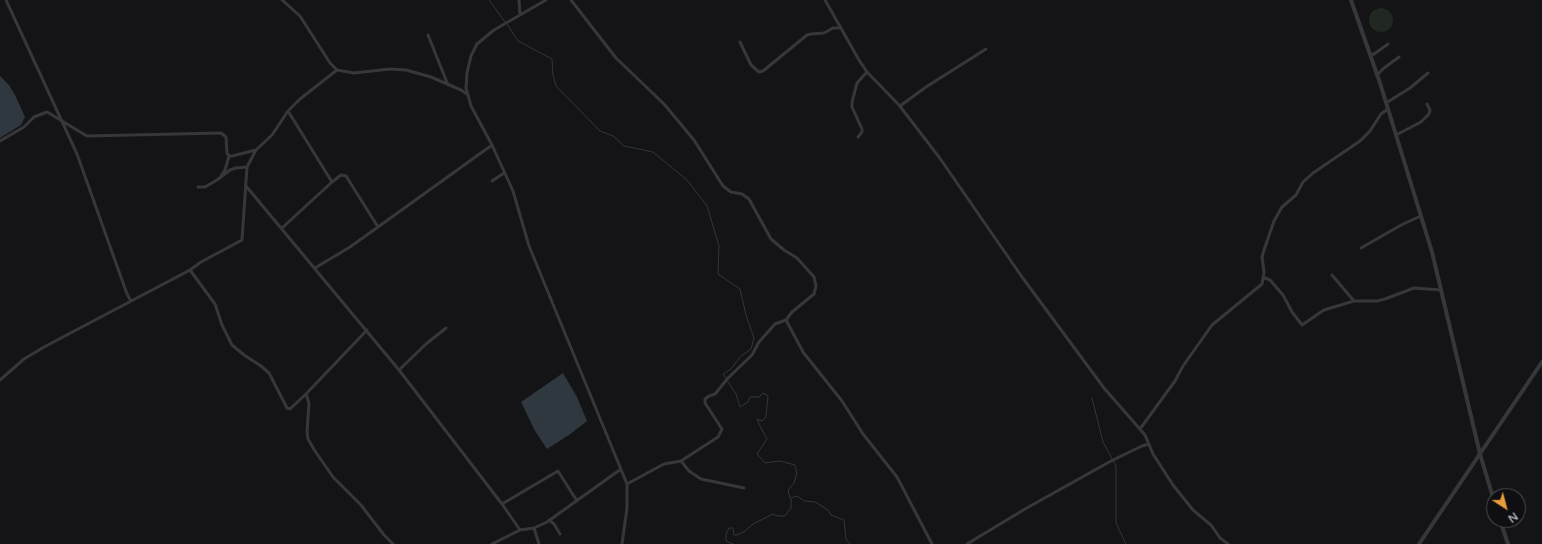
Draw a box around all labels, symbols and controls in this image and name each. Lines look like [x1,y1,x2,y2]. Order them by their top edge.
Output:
north arrow [1486,488,1526,528]
text: N [1505,509,1520,525]

